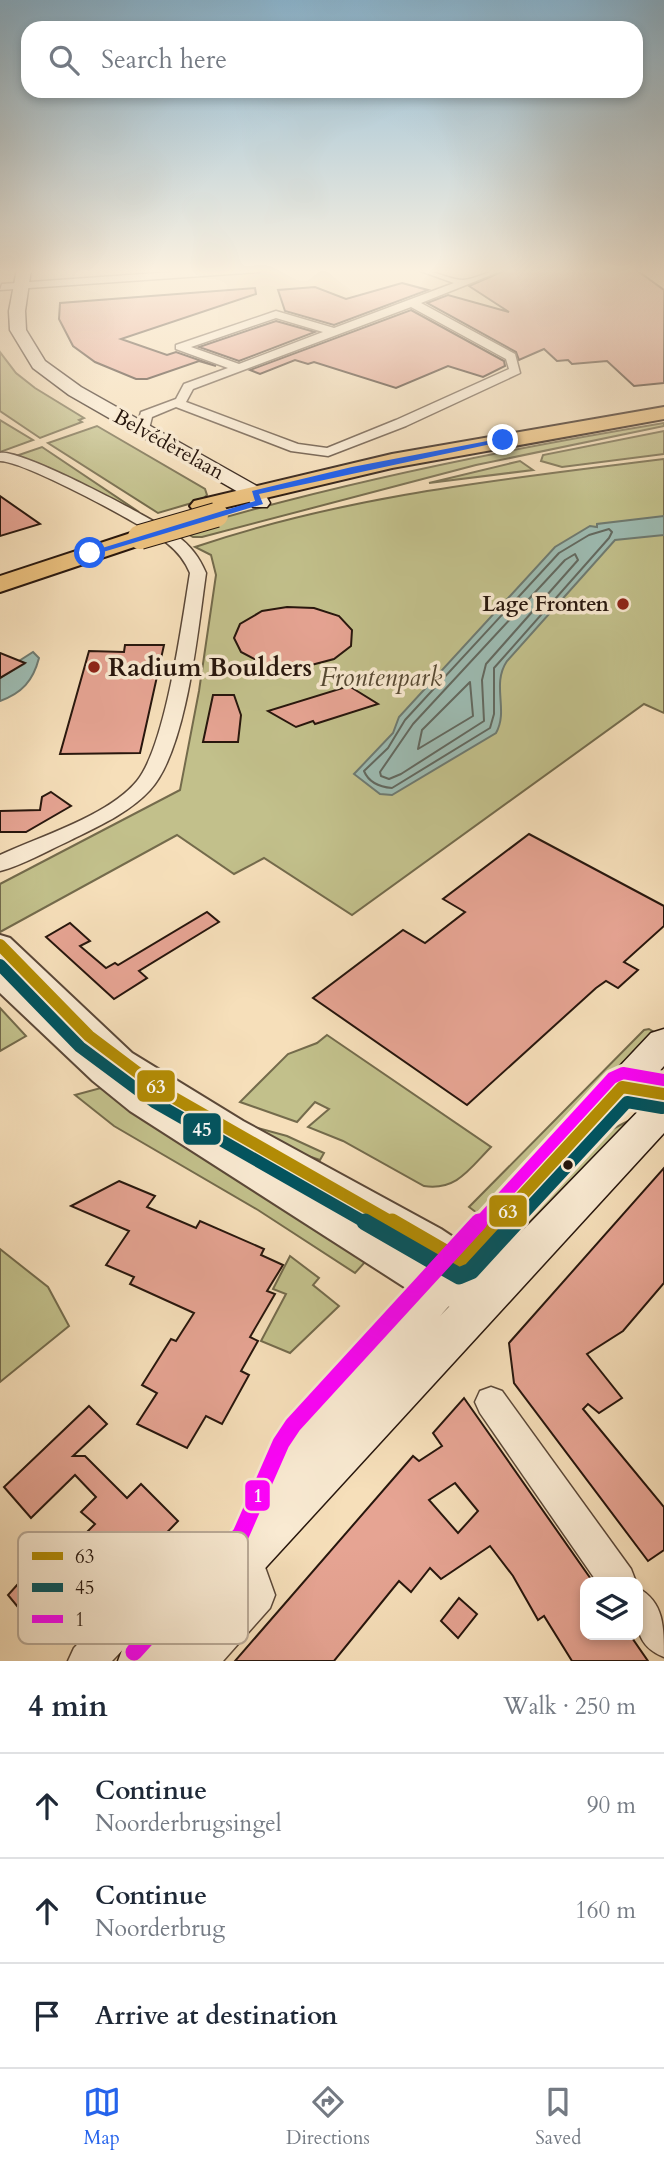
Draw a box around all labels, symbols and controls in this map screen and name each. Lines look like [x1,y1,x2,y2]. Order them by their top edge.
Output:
search box [21,21,643,98]
icon: search [45,41,83,79]
text: Search here [101,42,227,77]
street label: Belvédèrelaan [108,402,229,487]
route end [487,424,518,455]
route start [74,537,105,568]
place label: Lage Fronten [482,590,609,619]
marker: Lage Fronten [615,596,631,612]
place label: Radium Boulders [108,650,312,685]
marker: Radium Boulders [86,659,102,675]
park label: Frontenpark [320,660,442,695]
line badge: 63 [136,1069,176,1103]
text: 63 [146,1074,166,1100]
line badge: 45 [182,1112,222,1146]
text: 45 [192,1117,212,1143]
unlabelled marker [561,1158,575,1172]
line badge: 63 [488,1194,528,1228]
text: 63 [498,1199,518,1225]
line badge: 1 [244,1479,271,1512]
text: 1 [253,1483,263,1509]
legend [18,1532,248,1644]
text: 63 [75,1544,94,1570]
text: 45 [75,1575,94,1601]
map controls [580,1577,643,1640]
button: layers [580,1577,643,1640]
text: 1 [75,1607,85,1633]
text: 4 min [28,1686,108,1727]
text: Walk · 250 m [503,1691,636,1722]
text: Continue [95,1773,207,1808]
icon: ahead [28,1787,66,1825]
text: 90 m [587,1790,636,1821]
text: Noorderbrugsingel [95,1808,282,1839]
text: Continue [95,1878,207,1913]
icon: ahead [28,1892,66,1930]
text: 160 m [575,1895,636,1926]
text: Noorderbrug [95,1913,225,1944]
icon: arrive [28,1997,66,2035]
text: Arrive at destination [95,1998,338,2033]
tab: Map [83,2083,121,2151]
tab: Directions [286,2083,370,2151]
tab: Saved [535,2083,581,2151]

